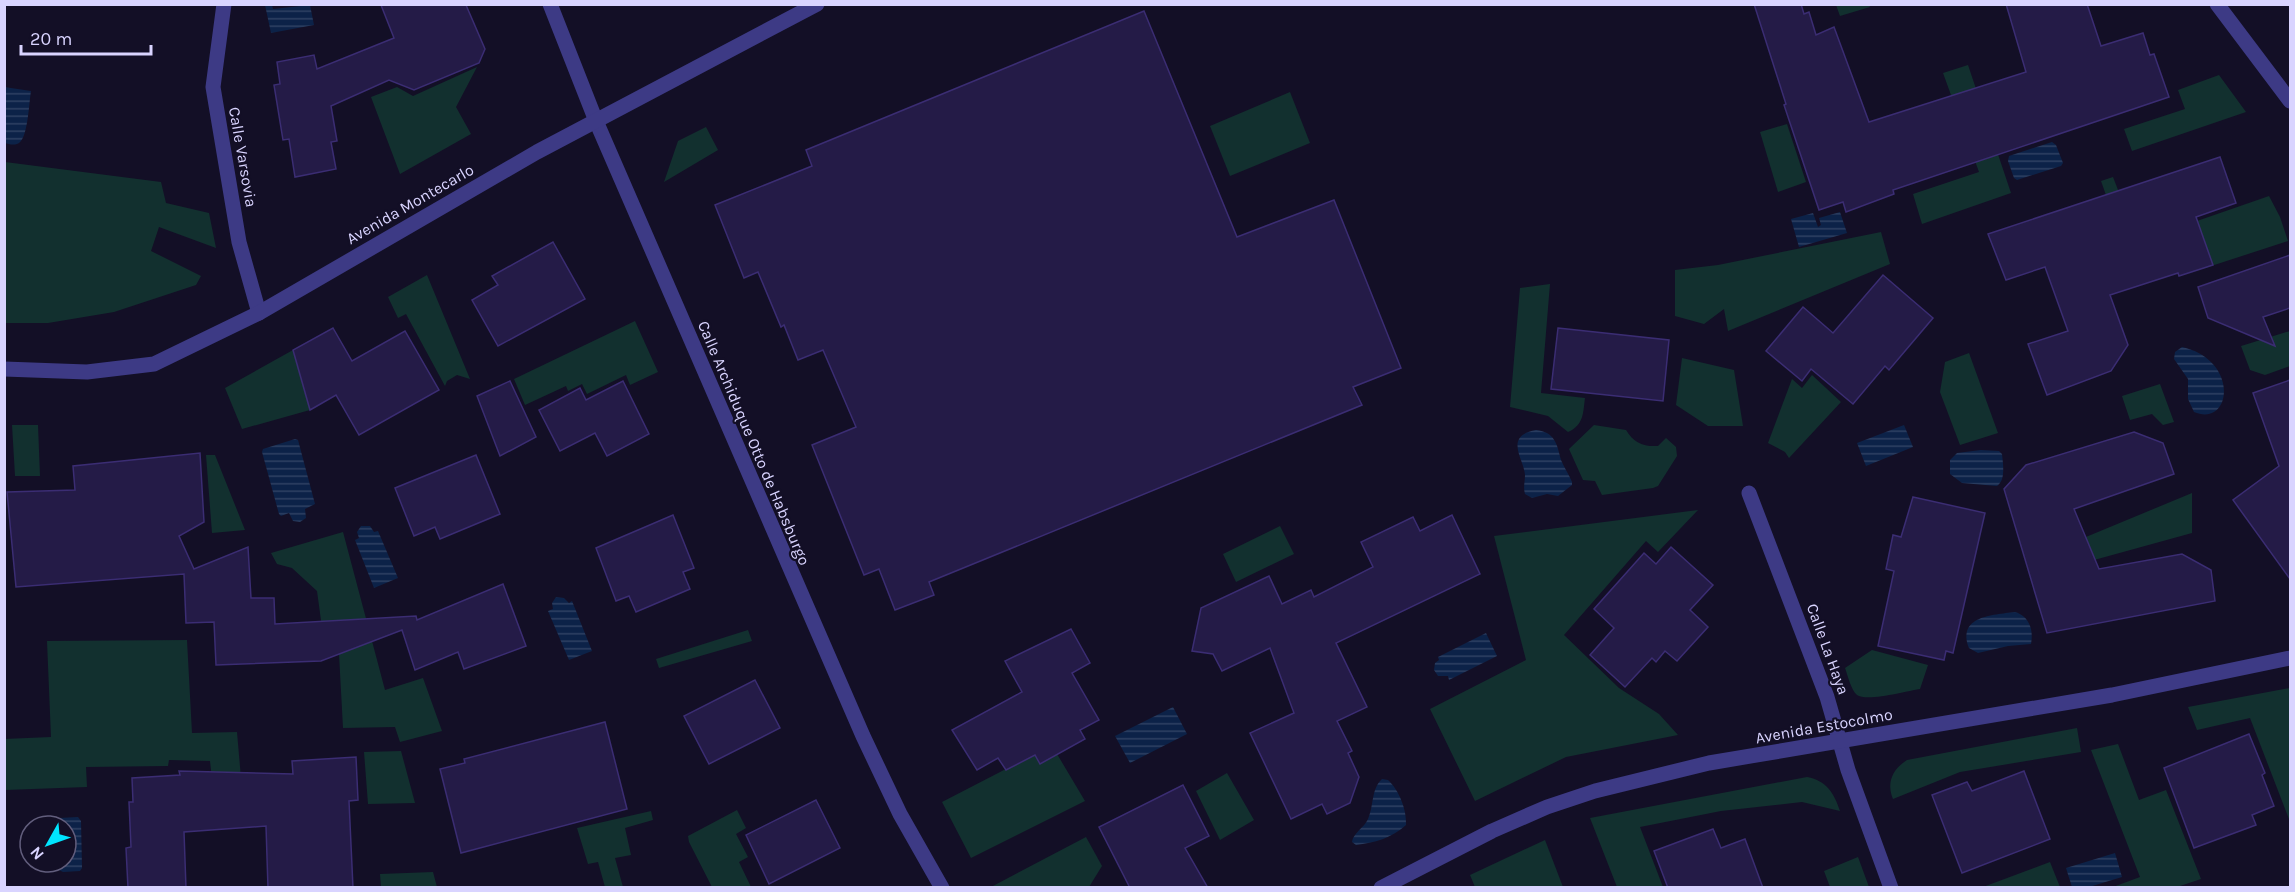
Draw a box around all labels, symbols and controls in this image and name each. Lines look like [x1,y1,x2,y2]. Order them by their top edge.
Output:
scale bar [21,18,152,56]
text: 20 m [30,28,72,50]
street label: Calle Varsovia [225,105,261,209]
street label: Avenida Montecarlo [343,160,477,248]
street label: Calle Archiduque Otto de Habsburgo [694,318,814,568]
street label: Calle La Haya [1803,601,1853,697]
street label: Avenida Estocolmo [1754,705,1894,747]
north arrow [18,814,78,874]
text: N [26,843,48,864]

